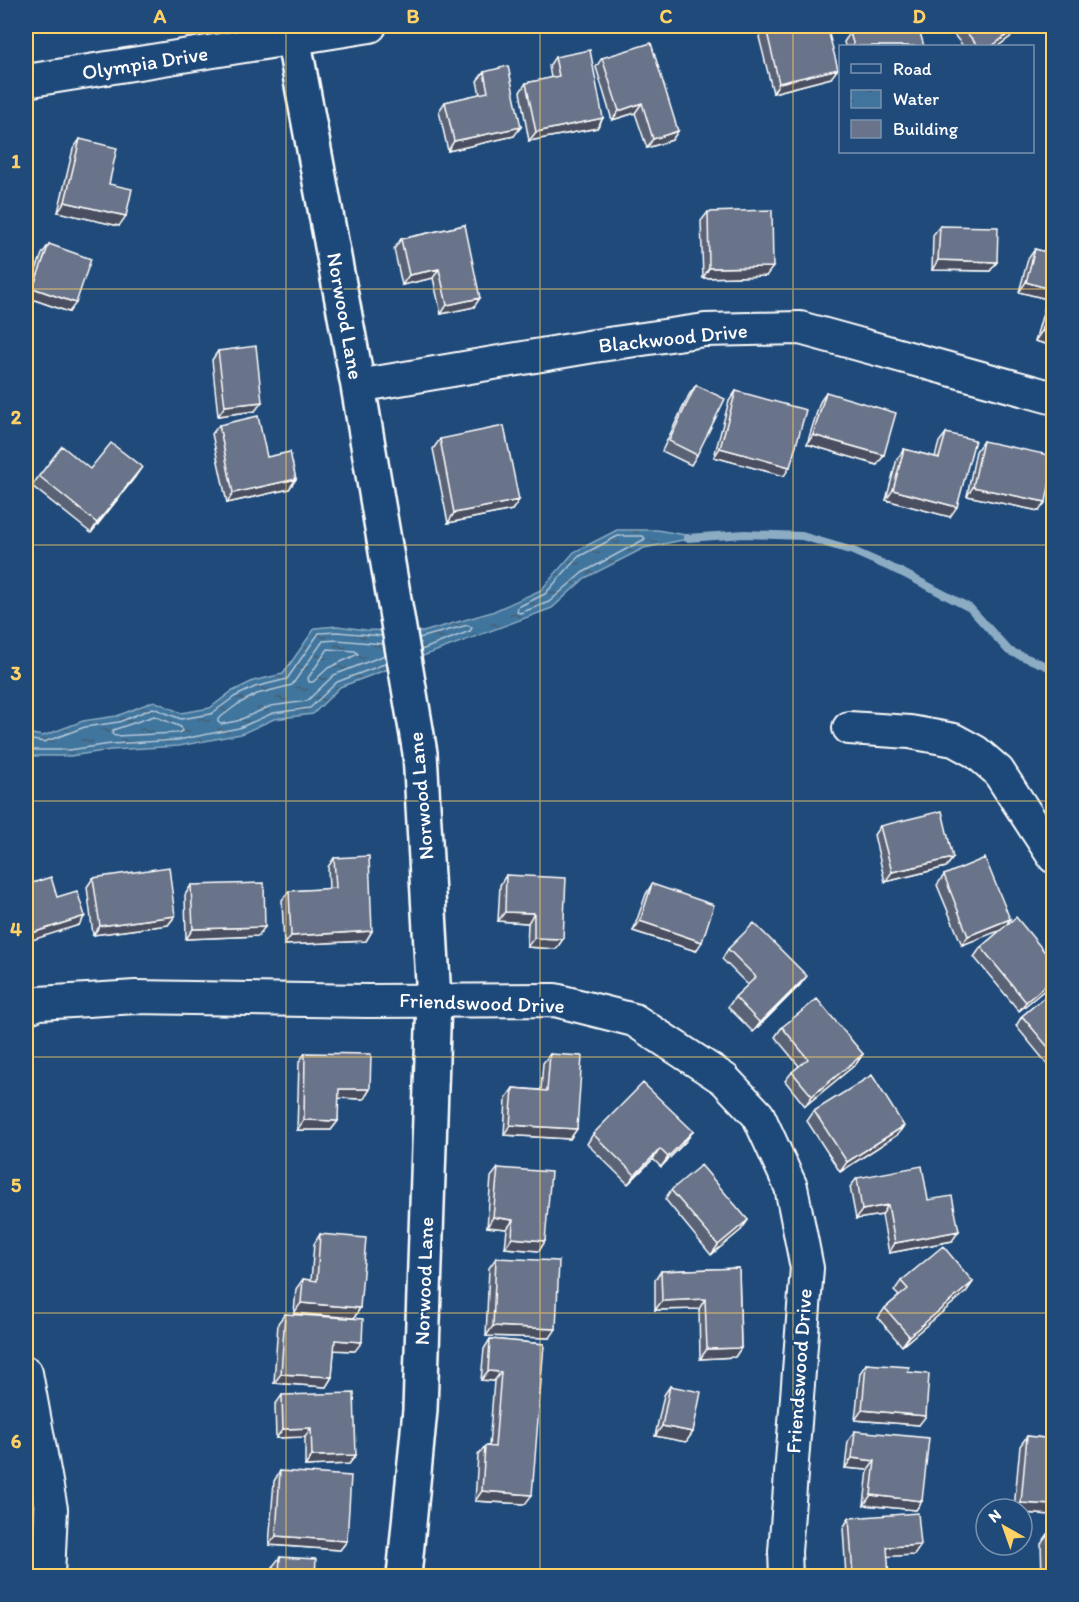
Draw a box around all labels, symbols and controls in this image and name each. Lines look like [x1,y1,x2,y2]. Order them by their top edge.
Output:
text: A [153,4,167,28]
text: B [407,4,420,28]
text: C [660,4,673,28]
text: D [912,4,926,28]
street label: Olympia Drive [80,40,210,85]
legend [839,45,1034,153]
text: Road [893,58,932,80]
text: Water [893,88,939,110]
text: Building [893,118,959,140]
text: 1 [11,149,21,173]
street label: Norwood Lane [322,250,369,381]
street label: Blackwood Drive [597,317,749,358]
text: 2 [11,405,22,429]
text: 3 [11,661,22,685]
street label: Norwood Lane [402,731,439,861]
text: 4 [10,917,22,941]
street label: Friendswood Drive [399,987,565,1018]
text: 5 [11,1173,22,1197]
street label: Norwood Lane [409,1216,438,1346]
street label: Friendswood Drive [780,1288,817,1454]
text: 6 [11,1429,22,1453]
north arrow [974,1497,1034,1557]
text: N [984,1505,1005,1527]

